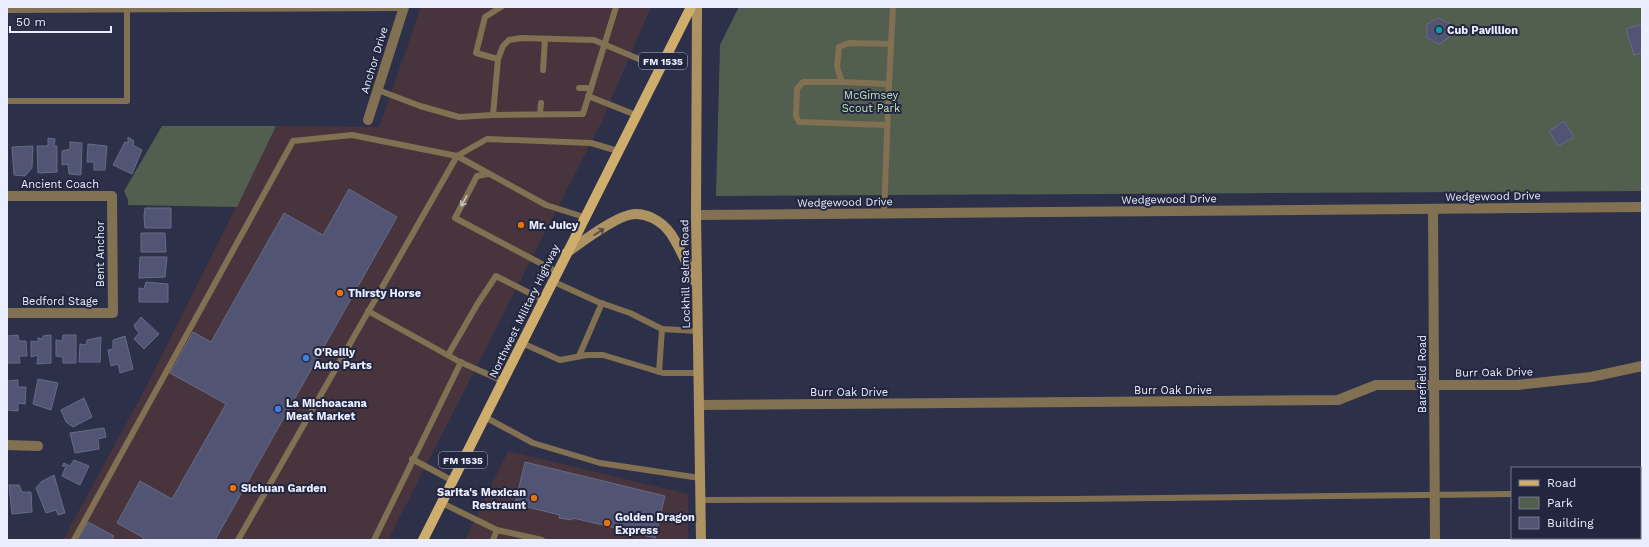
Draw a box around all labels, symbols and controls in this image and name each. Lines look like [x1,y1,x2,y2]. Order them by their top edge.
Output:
scale bar [10,8,111,34]
text: 50 m [16,15,46,29]
place label: Cub Pavillion [1447,24,1518,37]
street label: Anchor Drive [358,25,391,95]
marker: Cub Pavillion [1434,25,1444,35]
road number: FM 1535 [639,53,687,69]
park label: McGimsey Scout Park [842,89,900,115]
street label: Ancient Coach [21,178,99,191]
street label: Wedgewood Drive [1445,189,1541,204]
street label: Wedgewood Drive [1121,192,1217,207]
one-way arrow [460,195,468,207]
street label: Wedgewood Drive [797,195,893,210]
place label: Mr. Juicy [529,219,579,232]
street label: Lockhill Selma Road [678,219,693,329]
street label: Bent Anchor [94,220,107,287]
marker: Mr. Juicy [516,220,526,230]
one-way arrow [593,227,605,235]
street label: Northwest Military Highway [486,242,563,380]
place label: Thirsty Horse [348,287,421,300]
marker: Thirsty Horse [335,288,345,298]
street label: Bedford Stage [22,295,98,308]
street label: Barefield Road [1416,335,1429,413]
place label: O'Reilly Auto Parts [314,346,372,372]
marker: O'Reilly Auto Parts [301,353,311,363]
street label: Burr Oak Drive [1455,365,1533,380]
street label: Burr Oak Drive [1134,384,1212,397]
street label: Burr Oak Drive [810,386,888,399]
place label: La Michoacana Meat Market [286,397,368,423]
marker: La Michoacana Meat Market [273,404,283,414]
road number: FM 1535 [439,452,487,468]
legend [1511,467,1641,539]
text: Road [1547,476,1576,490]
place label: Sichuan Garden [241,482,327,495]
marker: Sichuan Garden [228,483,238,493]
place label: Sarita's Mexican Restraunt [437,486,526,512]
marker: Sarita's Mexican Restraunt [529,493,539,503]
text: Park [1547,496,1573,510]
place label: Golden Dragon Express [615,511,695,537]
text: Building [1547,516,1594,530]
marker: Golden Dragon Express [602,518,612,528]

